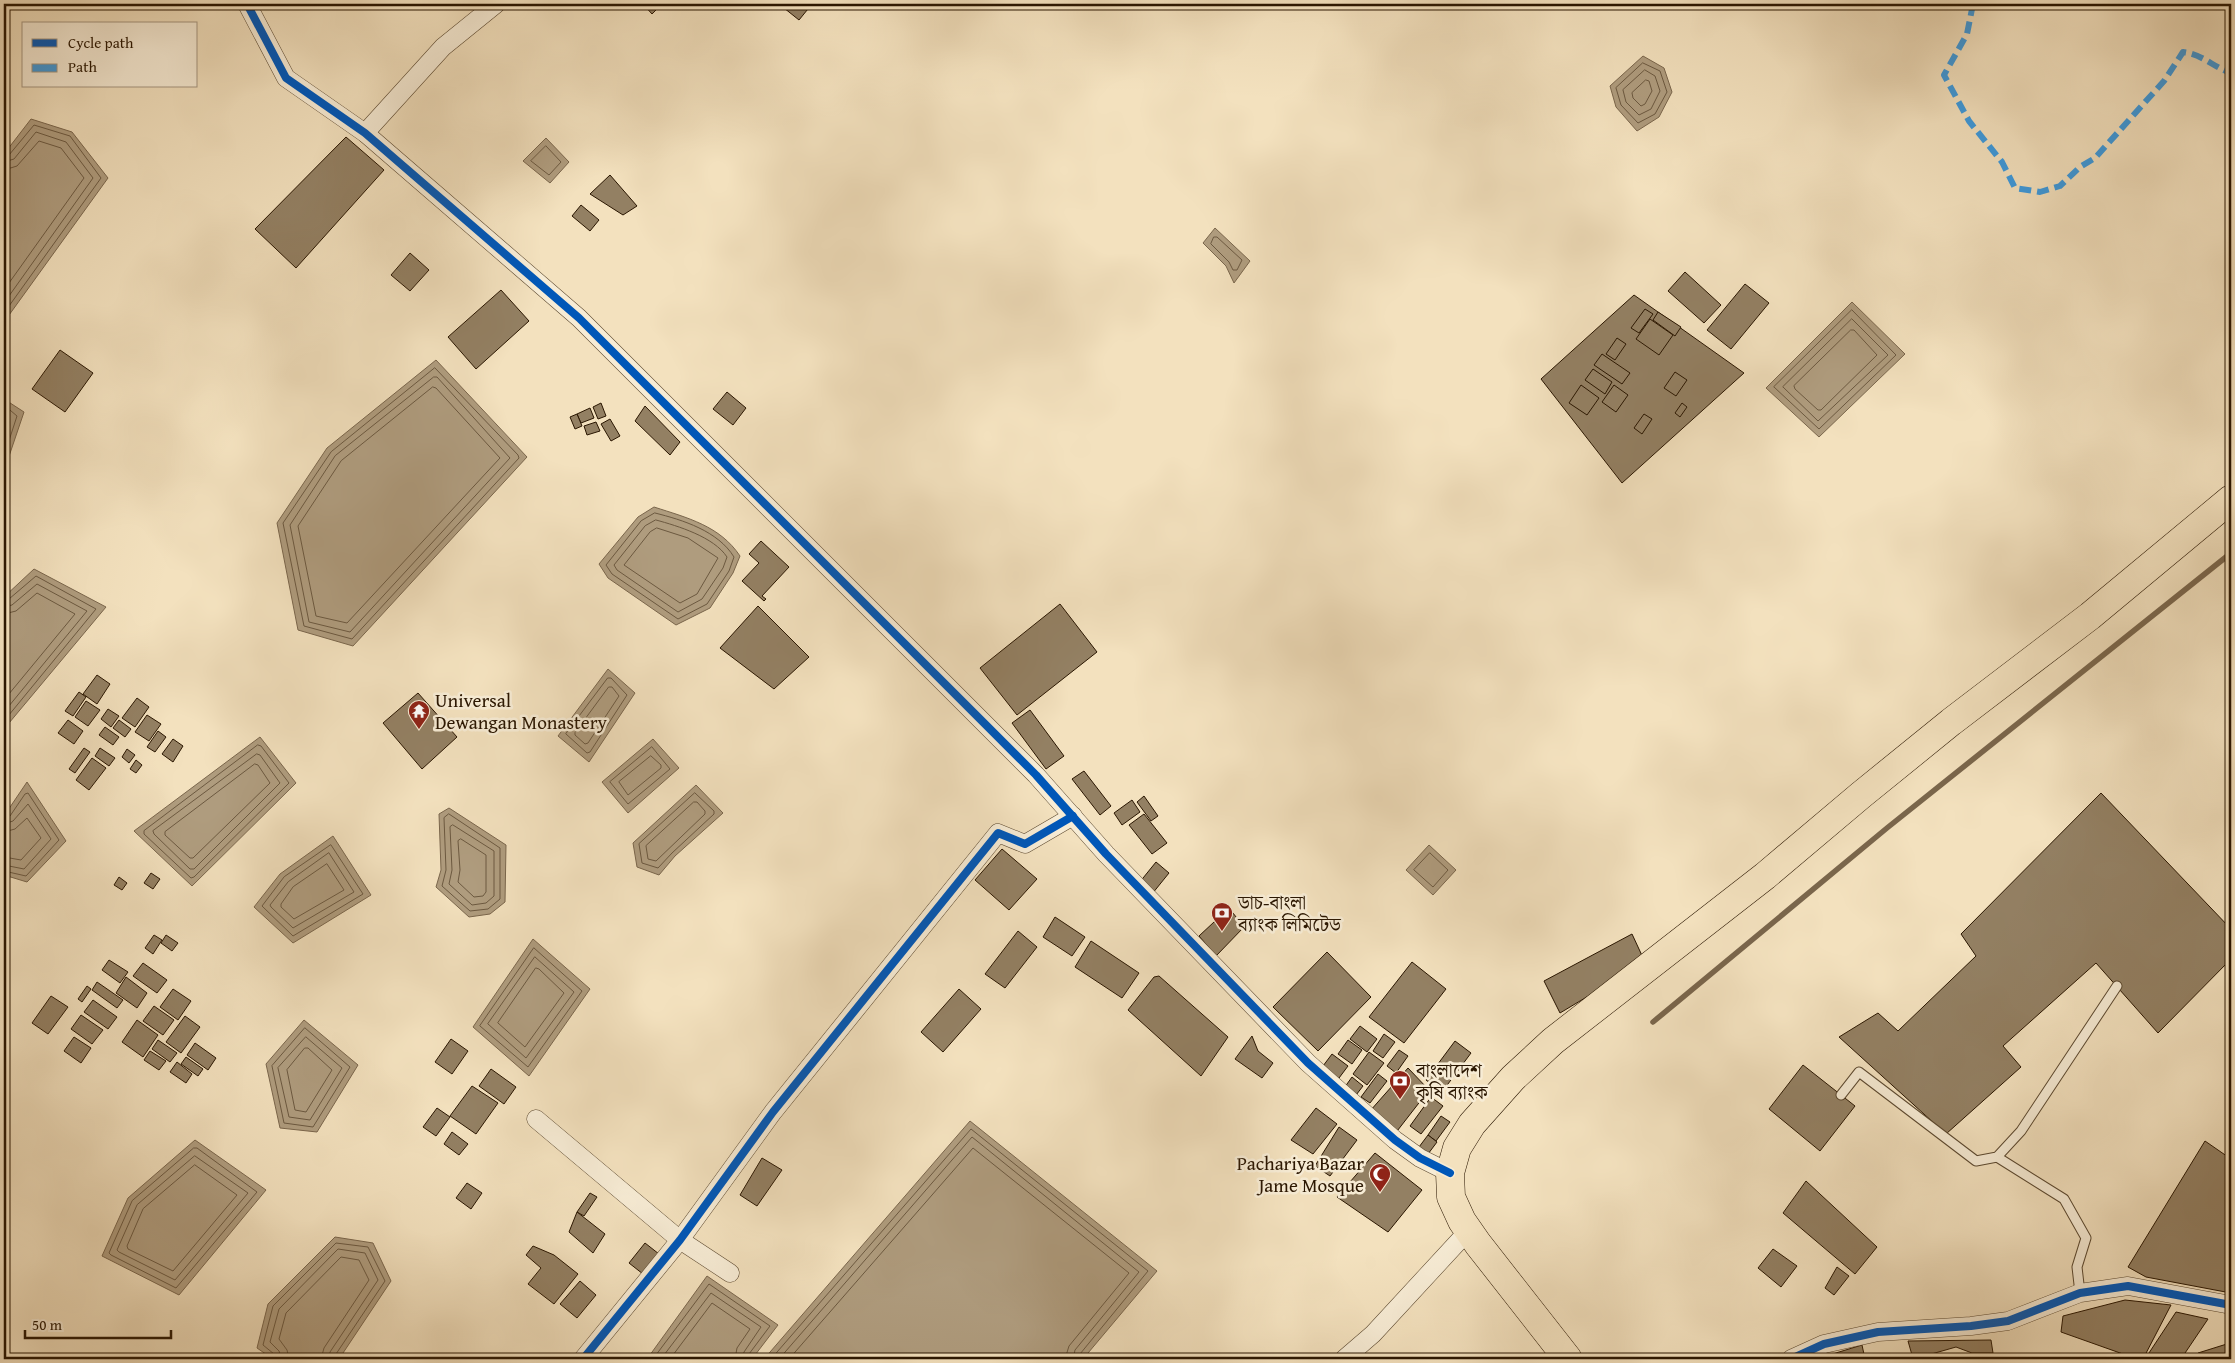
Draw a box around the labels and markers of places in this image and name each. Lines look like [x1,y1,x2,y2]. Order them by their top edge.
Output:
place label: Universal Dewangan Monastery [435,686,608,736]
temple icon: Universal Dewangan Monastery [407,699,431,730]
place label: ডাচ-বাংলা ব্যাংক লিমিটেড [1237,888,1342,938]
bank icon: ডাচ-বাংলা ব্যাংক লিমিটেড [1210,901,1234,932]
place label: বাংলাদেশ কৃষি ব্যাংক [1415,1056,1488,1106]
bank icon: বাংলাদেশ কৃষি ব্যাংক [1388,1069,1412,1100]
place label: Pachariya Bazar Jame Mosque [1237,1149,1364,1199]
mosque icon: Pachariya Bazar Jame Mosque [1368,1162,1392,1193]

